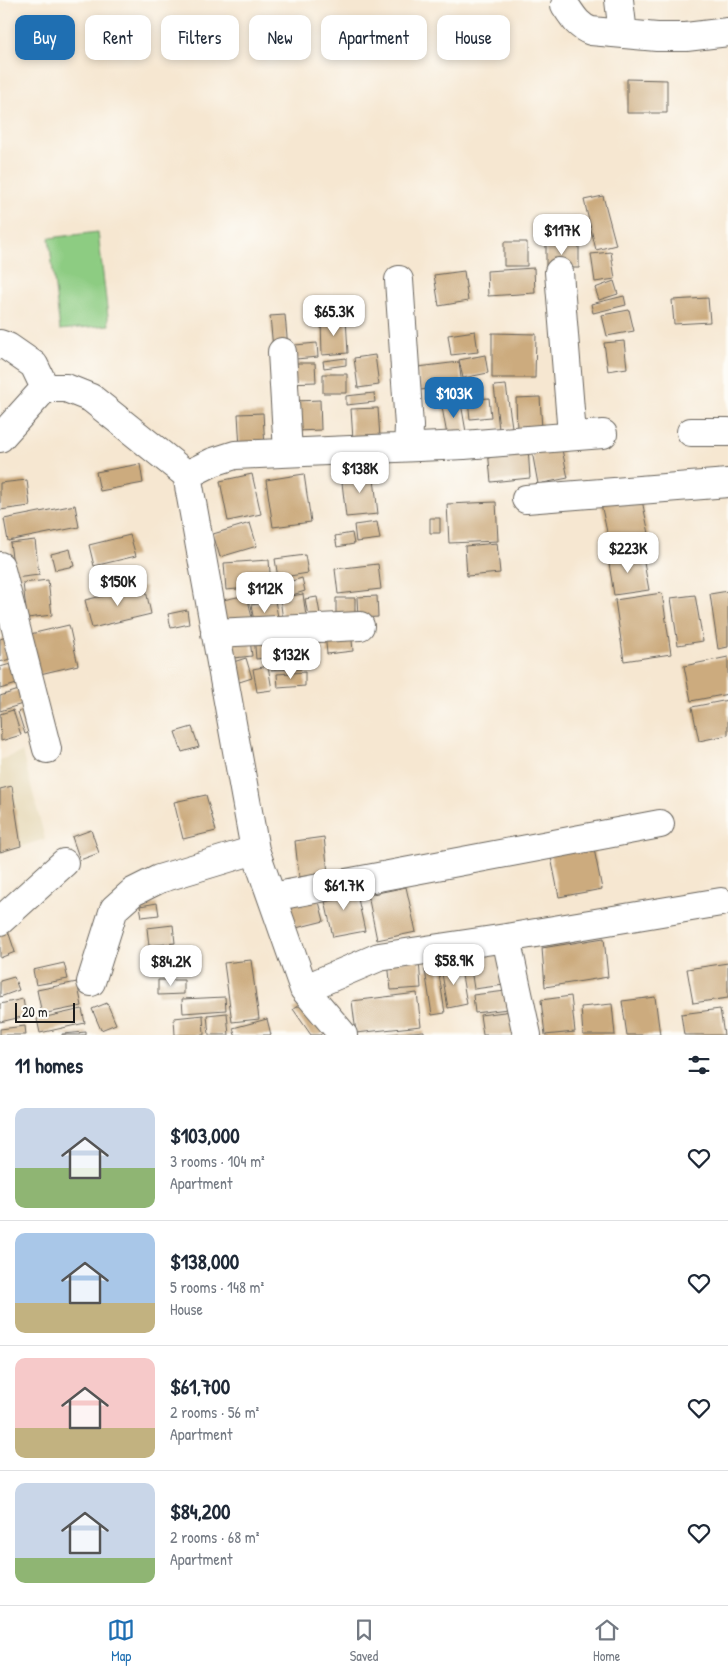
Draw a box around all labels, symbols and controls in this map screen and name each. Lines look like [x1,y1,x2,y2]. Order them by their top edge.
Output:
chip: Buy [15,15,75,60]
chip: Rent [85,15,151,60]
chip: Filters [161,15,239,60]
chip: New [249,15,311,60]
chip: Apartment [321,15,427,60]
chip: House [437,15,510,60]
pin: $117K [527,214,597,256]
text: $117K [544,219,580,241]
pin: $65.3K [293,294,375,337]
text: $65.3K [314,300,354,322]
pin: $103K [419,376,489,419]
text: $103K [436,382,472,404]
pin: $138K [325,452,395,494]
text: $138K [342,457,378,479]
pin: $223K [593,532,663,574]
text: $223K [609,537,647,559]
pin: $150K [83,564,153,607]
text: $150K [100,570,136,592]
pin: $112K [230,572,300,614]
text: $112K [247,577,283,599]
pin: $132K [256,638,326,680]
text: $132K [273,643,309,665]
pin: $61.7K [303,868,385,911]
text: $61.7K [324,874,364,896]
pin: $84.2K [130,944,212,987]
pin: $58.9K [413,944,495,986]
text: $58.9K [434,949,474,971]
text: $84.2K [151,950,191,972]
scale bar [15,1000,75,1023]
text: 20 m [22,1002,48,1021]
text: 11 homes [15,1051,83,1080]
icon: filters [685,1051,713,1079]
text: $103,000 [170,1121,240,1150]
icon: home [55,1128,115,1188]
icon: heart [685,1144,713,1172]
text: 3 rooms · 104 m² [170,1150,265,1172]
text: Apartment [170,1172,233,1194]
text: $138,000 [170,1247,239,1276]
icon: home [55,1253,115,1313]
icon: heart [685,1269,713,1297]
text: 5 rooms · 148 m² [170,1276,264,1298]
text: House [170,1298,203,1320]
text: $61,700 [170,1372,230,1401]
icon: home [55,1378,115,1438]
icon: heart [685,1394,713,1422]
text: 2 rooms · 56 m² [170,1401,259,1423]
text: Apartment [170,1423,233,1445]
text: $84,200 [170,1497,231,1526]
icon: home [55,1503,115,1563]
icon: heart [685,1519,713,1547]
text: 2 rooms · 68 m² [170,1526,259,1548]
text: Apartment [170,1548,233,1570]
tab: Map [107,1616,135,1665]
tab: Saved [350,1616,378,1665]
tab: Home [593,1616,621,1665]

